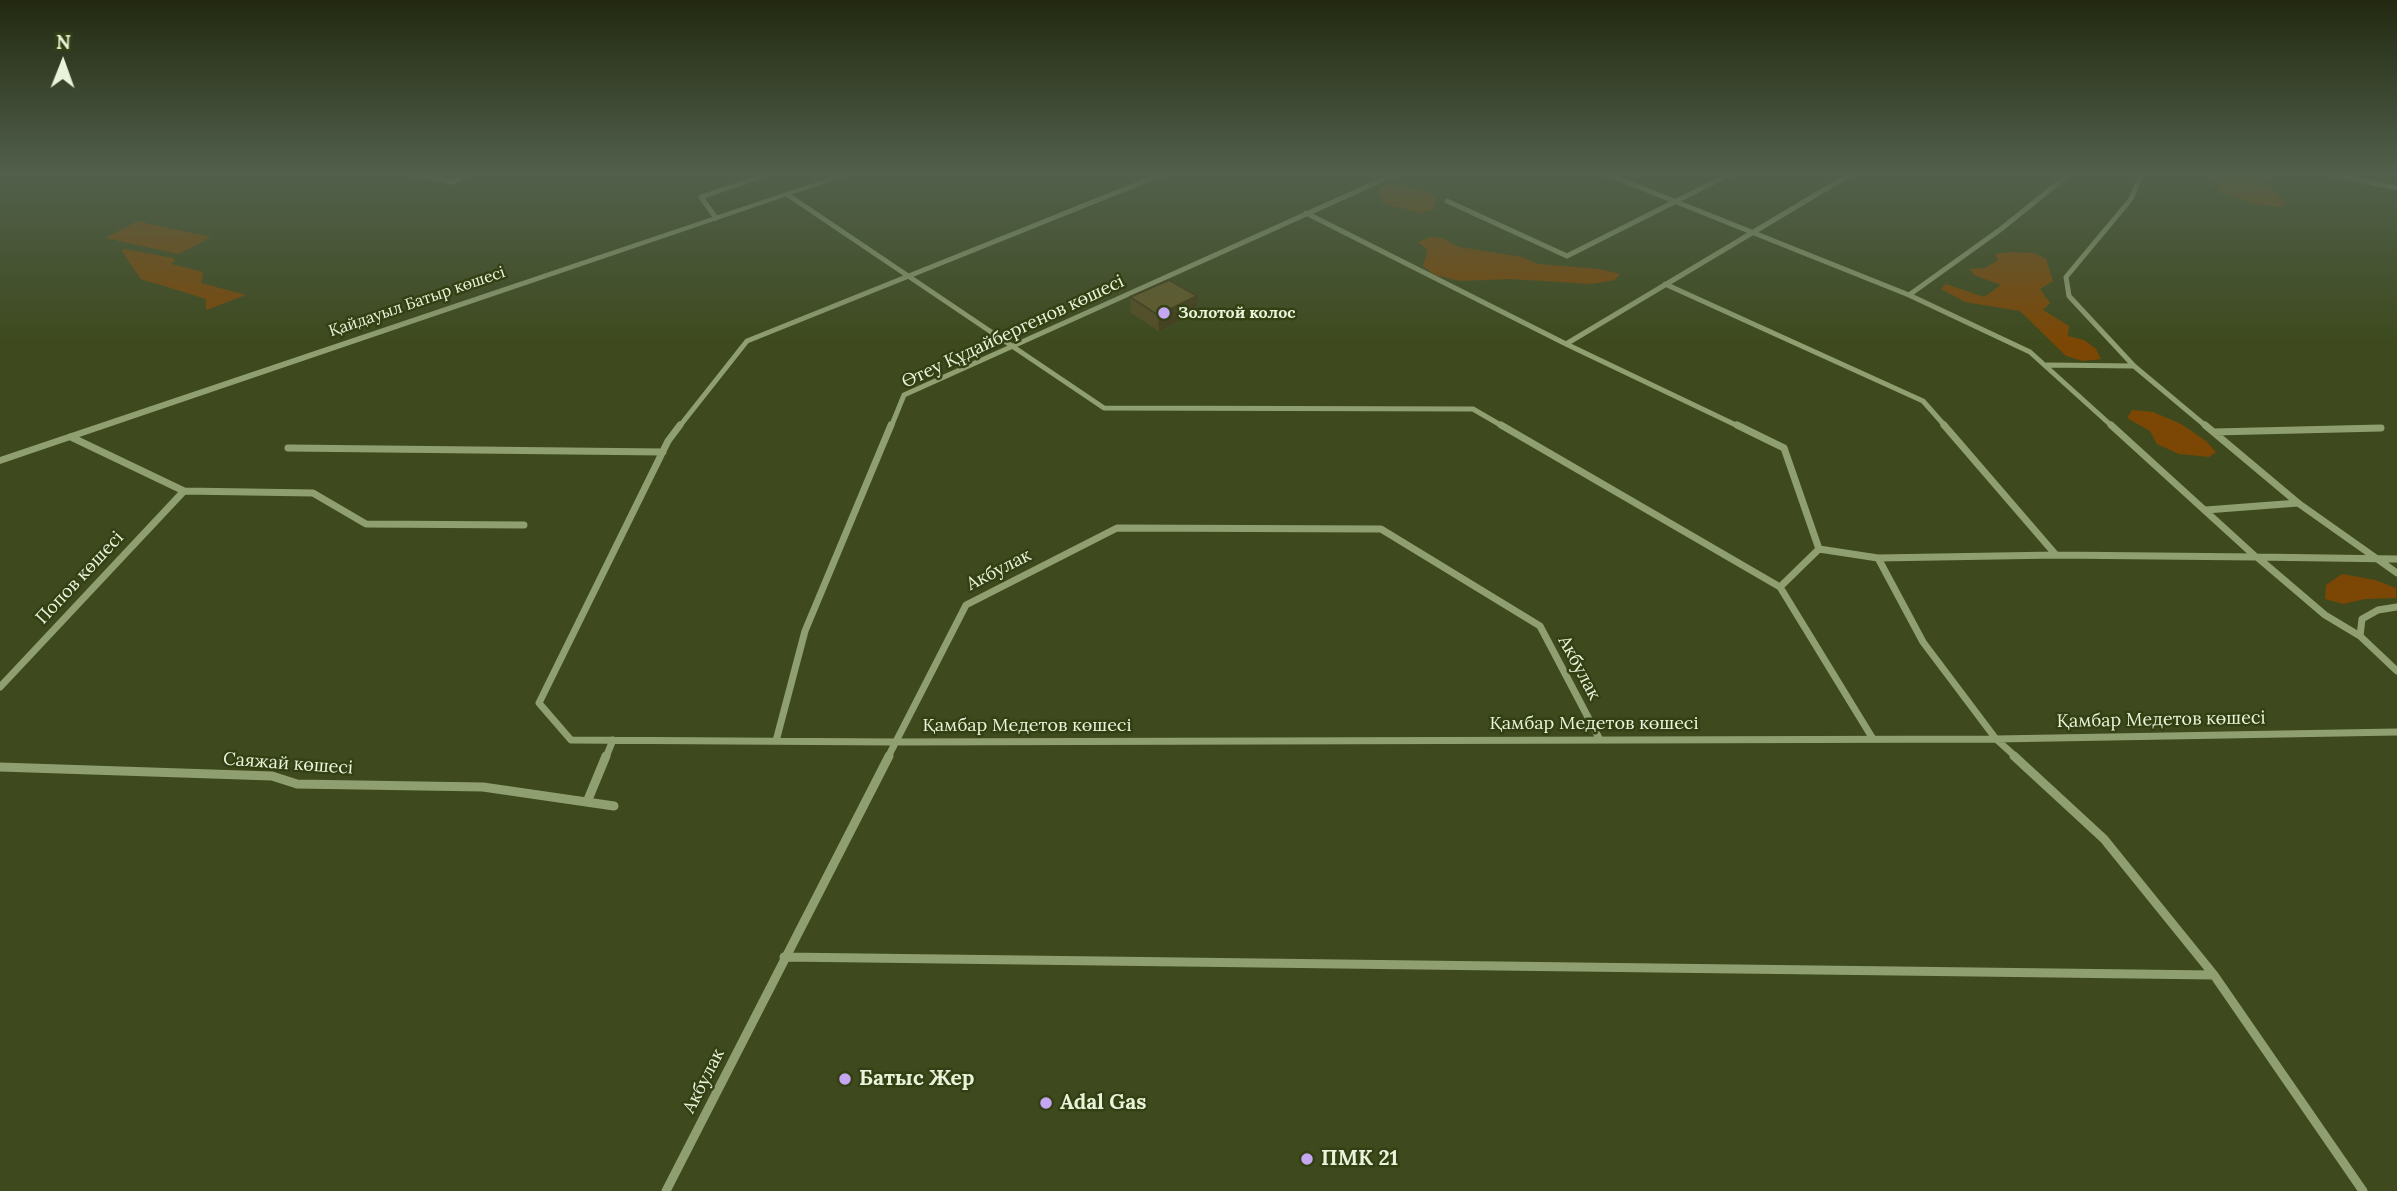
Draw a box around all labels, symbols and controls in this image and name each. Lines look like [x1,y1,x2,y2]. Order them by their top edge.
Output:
north arrow [28,28,98,98]
text: N [56,30,71,54]
street label: Қайдауыл Батыр көшесі [326,263,508,341]
street label: Өтеу Құдайбергенов көшесі [898,271,1128,393]
place label: Золотой колос [1178,303,1296,323]
marker: Золотой колос [1156,305,1172,321]
street label: Попов көшесі [32,527,128,629]
street label: Акбулак [963,545,1035,595]
street label: Акбулак [1553,632,1605,704]
street label: Қамбар Медетов көшесі [2056,707,2266,733]
street label: Қамбар Медетов көшесі [1490,713,1698,735]
street label: Қамбар Медетов көшесі [923,715,1131,737]
street label: Саяжай көшесі [222,749,354,779]
street label: Акбулак [679,1045,729,1117]
place label: Батыс Жер [859,1066,974,1092]
marker: Батыс Жер [837,1071,853,1087]
place label: Adal Gas [1060,1090,1146,1116]
marker: Adal Gas [1038,1095,1054,1111]
place label: ПМК 21 [1321,1146,1398,1172]
marker: ПМК 21 [1299,1151,1315,1167]

